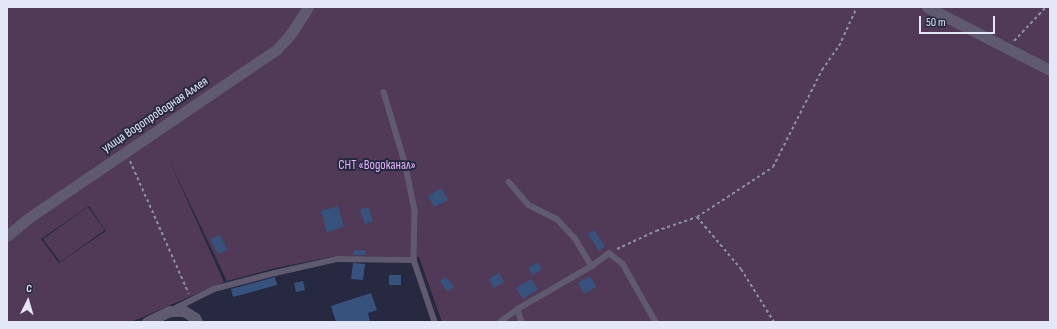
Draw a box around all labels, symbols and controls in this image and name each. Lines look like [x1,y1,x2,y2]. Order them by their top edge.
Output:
scale bar [921,8,997,34]
text: 50 m [926,15,946,30]
street label: улица Водопроводная Аллея [99,74,211,156]
park label: СНТ «Водоканал» [338,157,416,173]
north arrow [8,281,48,321]
text: С [26,282,32,295]

